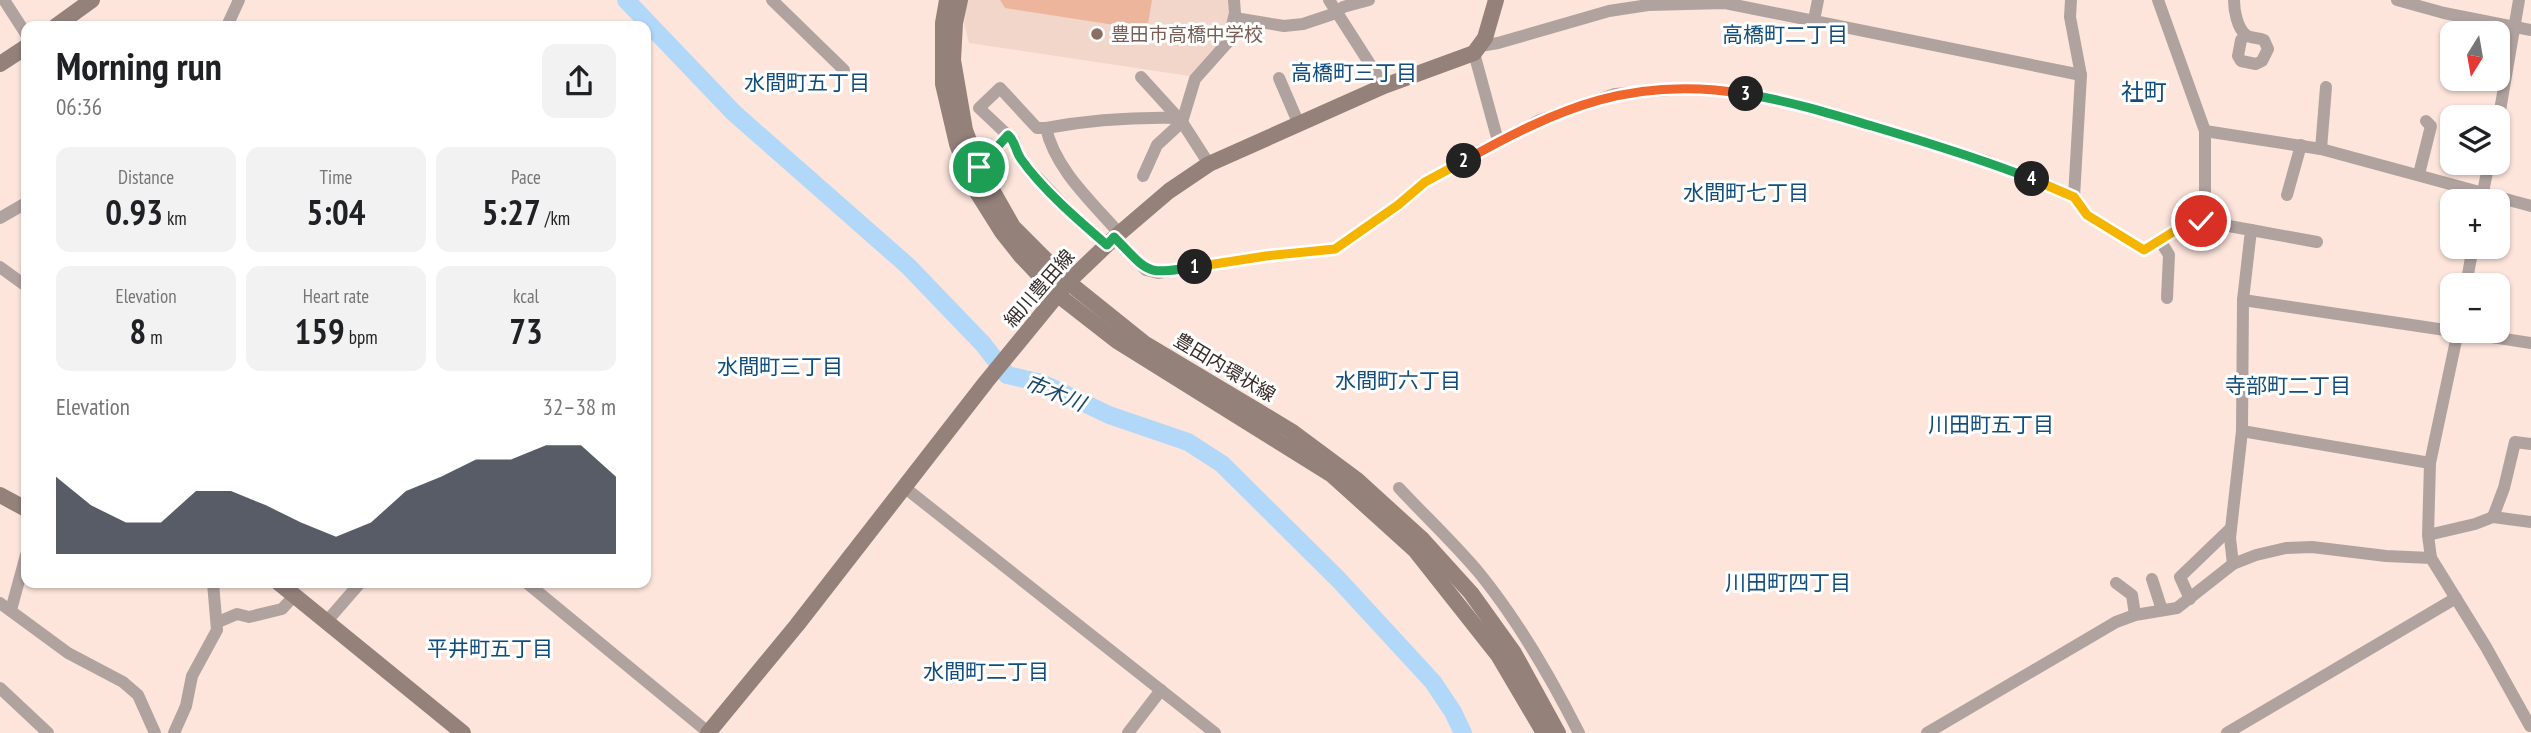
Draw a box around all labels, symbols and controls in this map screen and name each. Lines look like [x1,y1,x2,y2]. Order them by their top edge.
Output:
district label: 高橋町二丁目 [1722,21,1848,48]
north arrow [2440,21,2510,91]
map controls [2440,21,2510,343]
place label: 豊田市高橋中学校 [1111,22,1263,46]
marker: 豊田市高橋中学校 [1089,26,1105,42]
text: Morning run [56,41,222,90]
button: share [542,44,616,118]
district label: 高橋町三丁目 [1291,59,1417,86]
district label: 水間町五丁目 [744,69,870,96]
pin: 3 [1728,76,1764,112]
district label: 社町 [2121,77,2167,106]
text: 3 [1741,81,1750,105]
text: 06:36 [56,92,102,121]
button: layers [2440,105,2510,175]
pin [949,137,1009,197]
pin: 2 [1446,144,1482,178]
icon: arrive [960,148,998,186]
text: 2 [1459,148,1468,172]
pin: 4 [2014,162,2050,196]
text: Distance [118,165,174,189]
text: Time [320,165,352,189]
text: Pace [511,165,541,189]
text: 4 [2027,166,2036,190]
district label: 水間町七丁目 [1683,179,1809,206]
text: 0.93 [105,189,163,235]
text: 5:04 [307,189,365,235]
text: 5:27 [482,189,541,235]
button: + [2440,189,2510,259]
pin [2171,191,2231,251]
icon: check [2182,202,2220,240]
text: km [163,206,187,230]
text: /km [541,206,570,230]
street label: 細川豊田線 [999,244,1079,332]
pin: 1 [1178,250,1212,284]
text: 1 [1190,254,1199,278]
button: − [2440,273,2510,343]
text: Elevation [116,284,176,308]
text: Heart rate [303,284,369,308]
text: kcal [513,284,539,308]
text: 8 [129,308,146,354]
text: 159 [294,308,345,354]
text: 73 [509,308,543,354]
text: m [146,325,163,349]
text: bpm [345,325,378,349]
street label: 豊田内環状線 [1170,327,1280,407]
district label: 水間町三丁目 [717,353,843,380]
district label: 水間町六丁目 [1335,367,1461,394]
water label: 市木川 [1021,368,1091,418]
district label: 寺部町二丁目 [2225,372,2351,399]
text: Elevation [56,392,130,421]
text: 32–38 m [543,392,616,421]
district label: 川田町五丁目 [1928,411,2054,438]
district label: 川田町四丁目 [1725,569,1851,596]
district label: 平井町五丁目 [427,635,553,662]
district label: 水間町二丁目 [923,658,1049,685]

